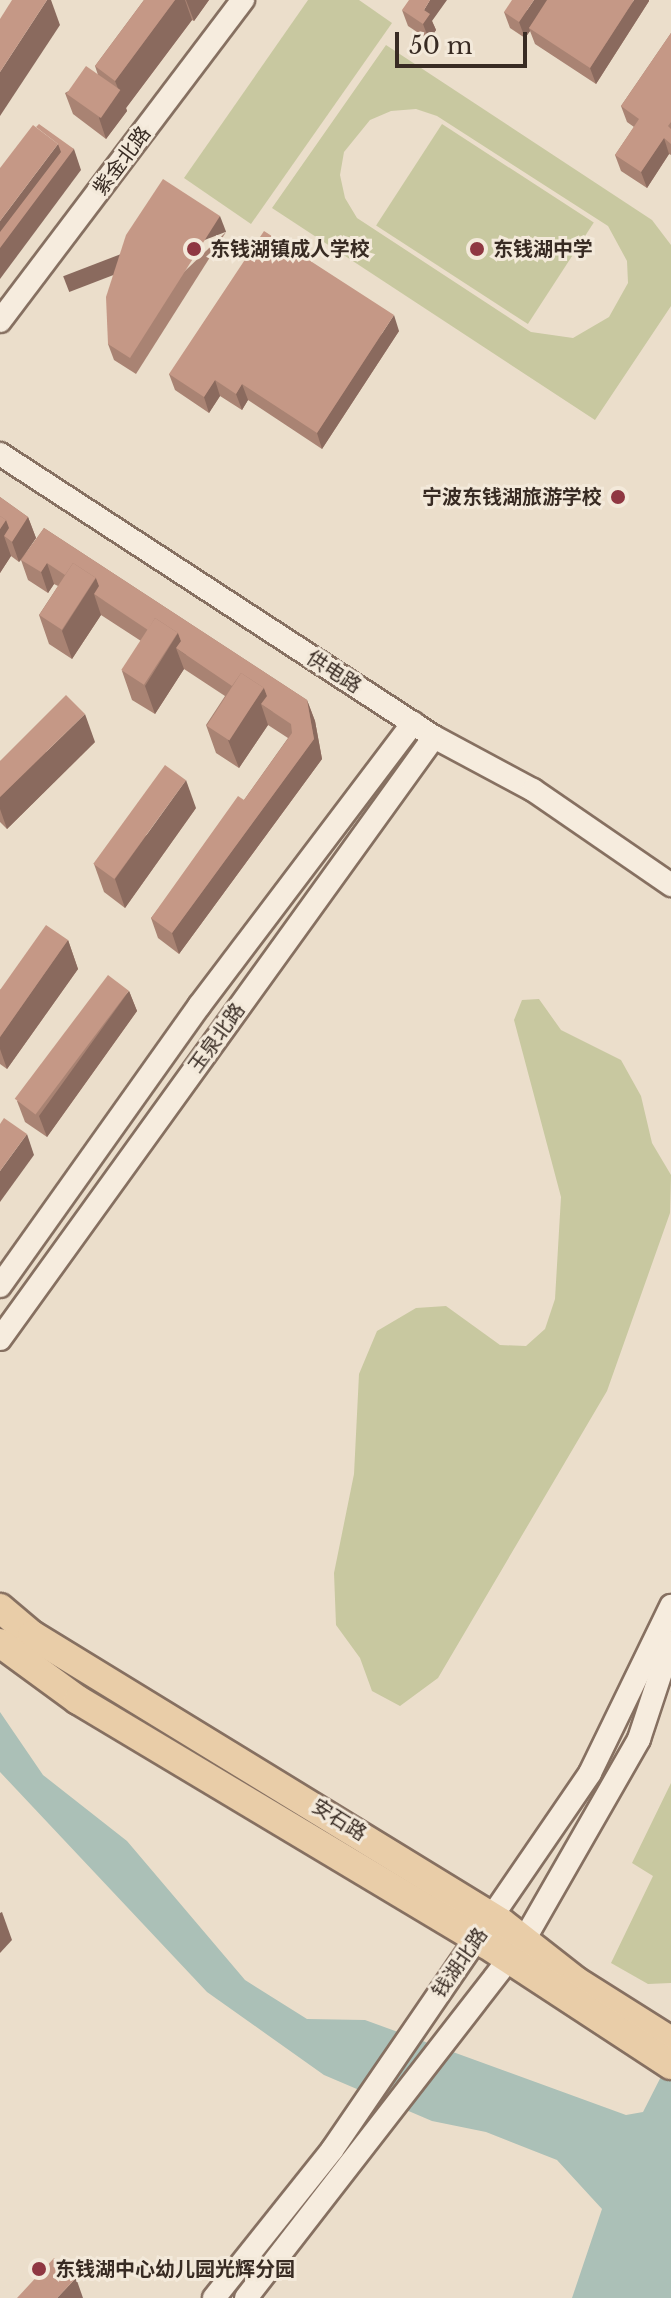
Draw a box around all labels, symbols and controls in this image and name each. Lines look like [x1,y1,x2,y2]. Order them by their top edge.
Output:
scale bar [399,16,531,66]
text: 50 m [409,31,472,60]
street label: 紫金北路 [88,122,156,200]
place label: 东钱湖镇成人学校 [210,237,370,261]
place label: 东钱湖中学 [493,237,593,261]
marker: 东钱湖镇成人学校 [185,240,203,258]
marker: 东钱湖中学 [468,240,486,258]
place label: 宁波东钱湖旅游学校 [422,485,602,509]
marker: 宁波东钱湖旅游学校 [609,488,627,506]
street label: 供电路 [302,646,366,698]
street label: 玉泉北路 [184,999,250,1077]
street label: 安石路 [307,1794,371,1846]
street label: 钱湖北路 [427,1923,493,2003]
place label: 东钱湖中心幼儿园光辉分园 [55,2257,295,2281]
marker: 东钱湖中心幼儿园光辉分园 [30,2260,48,2278]

